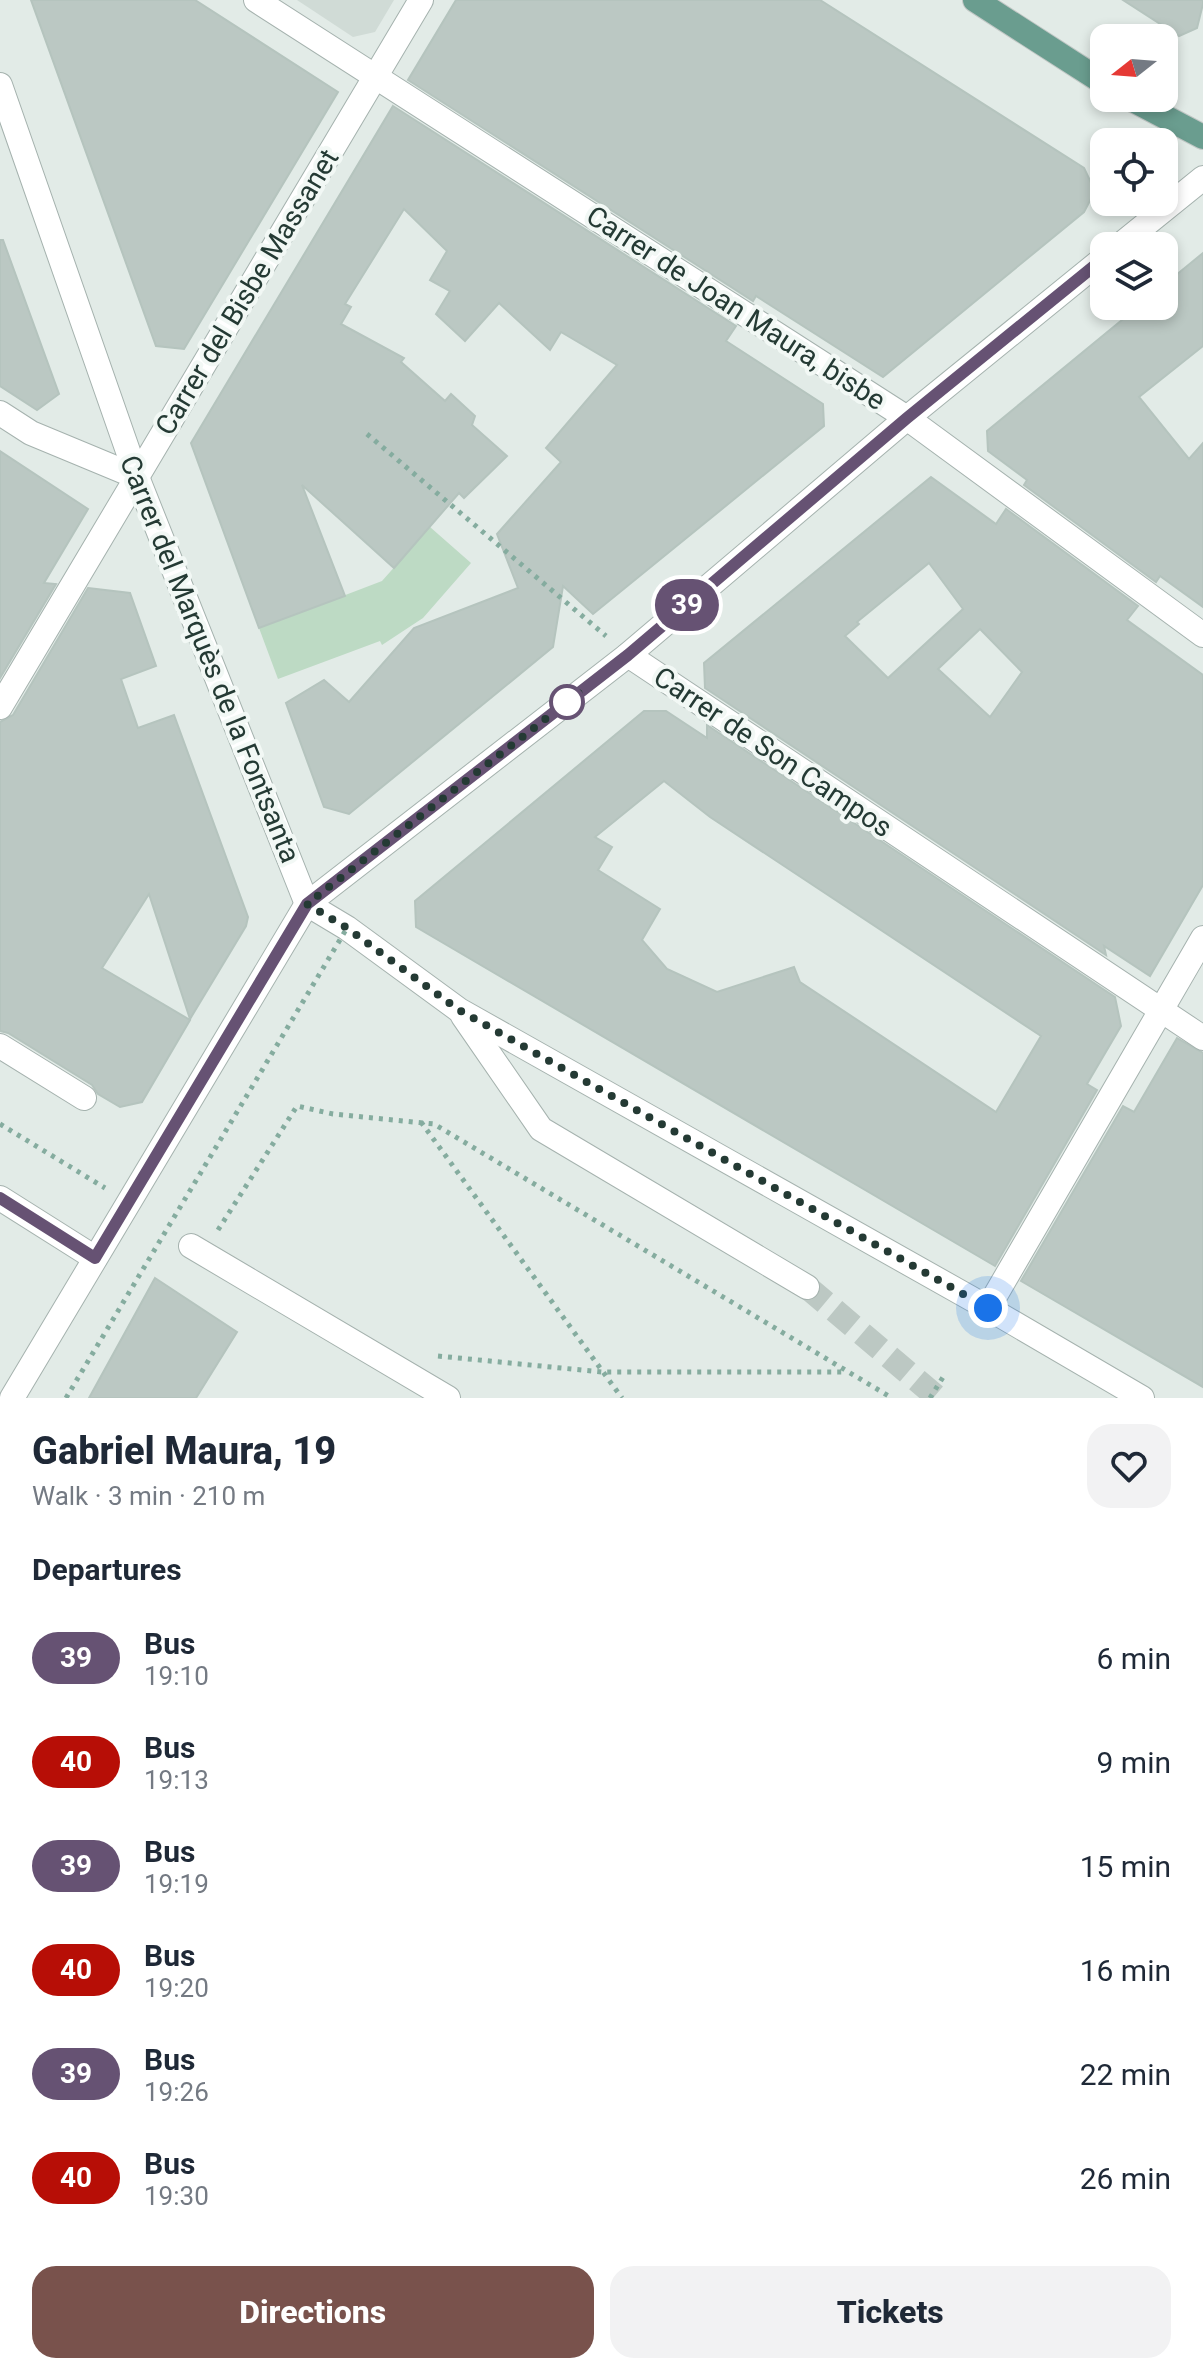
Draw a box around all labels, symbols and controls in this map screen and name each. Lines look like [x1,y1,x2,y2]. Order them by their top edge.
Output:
north arrow [1090,24,1178,112]
map controls [1090,24,1178,320]
button: locate [1090,128,1178,216]
street label: Carrer del Bisbe Massanet [149,143,345,441]
street label: Carrer de Joan Maura, bisbe [581,199,891,417]
button: layers [1090,232,1178,320]
street label: Carrer del Marquès de la Fontsanta [113,451,307,867]
line badge: 39 [651,579,723,631]
text: 39 [671,588,703,621]
street label: Carrer de Son Campos [648,660,898,844]
unlabelled marker [550,685,584,719]
your location [968,1288,1008,1328]
button: heart [1087,1424,1171,1508]
text: Gabriel Maura, 19 [32,1429,336,1473]
text: Walk · 3 min · 210 m [32,1481,265,1511]
text: Departures [32,1552,182,1587]
text: Bus [144,1626,195,1661]
text: 39 [60,1641,92,1674]
text: 6 min [1097,1641,1171,1676]
text: 19:10 [144,1661,209,1691]
text: Bus [144,1730,195,1765]
text: 40 [60,1745,92,1778]
text: 9 min [1097,1745,1171,1780]
text: 19:13 [144,1765,209,1795]
text: Bus [144,1834,195,1869]
text: 39 [60,1849,92,1882]
text: 15 min [1080,1849,1171,1884]
text: 19:19 [144,1869,209,1899]
text: Bus [144,1938,195,1973]
text: 40 [60,1953,92,1986]
text: 16 min [1080,1953,1171,1988]
text: 19:20 [144,1973,209,2003]
text: Bus [144,2042,195,2077]
text: 39 [60,2057,92,2090]
text: 22 min [1080,2057,1171,2092]
text: 19:26 [144,2077,209,2107]
text: Bus [144,2146,195,2181]
text: 40 [60,2161,92,2194]
text: 26 min [1080,2161,1171,2196]
text: 19:30 [144,2181,209,2211]
button: Directions [32,2266,594,2358]
button: Tickets [610,2266,1171,2358]

